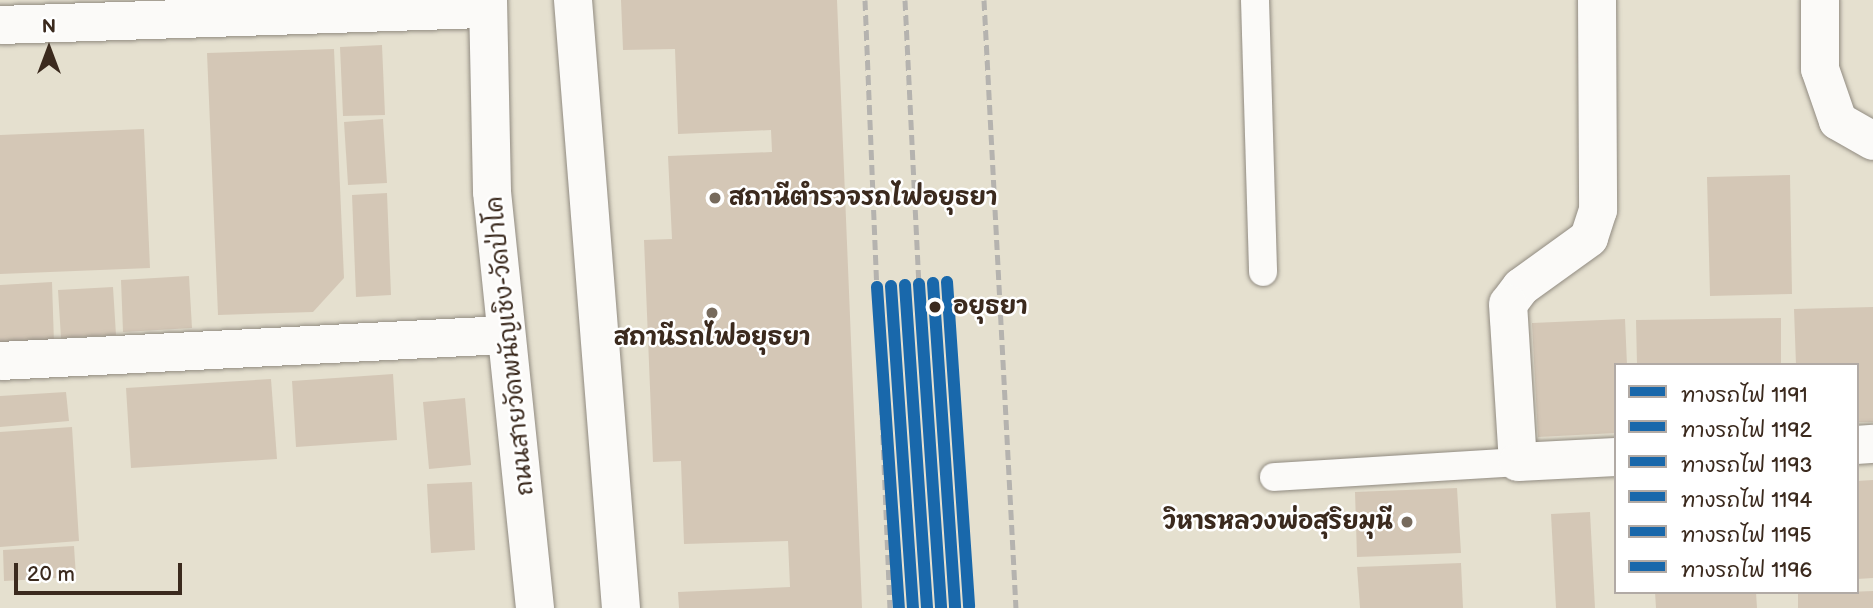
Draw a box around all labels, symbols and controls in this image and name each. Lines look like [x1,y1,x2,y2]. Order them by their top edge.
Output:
north arrow [14,14,84,84]
text: N [42,16,56,39]
place label: สถานีตำรวจรถไฟอยุธยา [729,184,997,212]
marker: สถานีตำรวจรถไฟอยุธยา [707,190,723,206]
street label: ถนนสายวัดพนัญเชิง-วัดป่าโค [480,195,540,497]
place label: อยุธยา [953,293,1027,321]
marker: อยุธยา [923,295,947,319]
marker: สถานีรถไฟอยุธยา [704,305,720,321]
place label: สถานีรถไฟอยุธยา [614,324,810,352]
legend [1614,363,1859,594]
text: ทางรถไฟ 1191 [1681,383,1808,408]
text: ทางรถไฟ 1192 [1681,418,1812,443]
text: ทางรถไฟ 1193 [1681,453,1812,478]
text: ทางรถไฟ 1194 [1681,488,1812,513]
place label: วิหารหลวงพ่อสุริยมุนี [1163,508,1393,536]
marker: วิหารหลวงพ่อสุริยมุนี [1399,514,1415,530]
text: ทางรถไฟ 1195 [1681,523,1812,548]
scale bar [18,548,186,592]
text: ทางรถไฟ 1196 [1681,558,1812,583]
text: 20 m [27,562,75,587]

